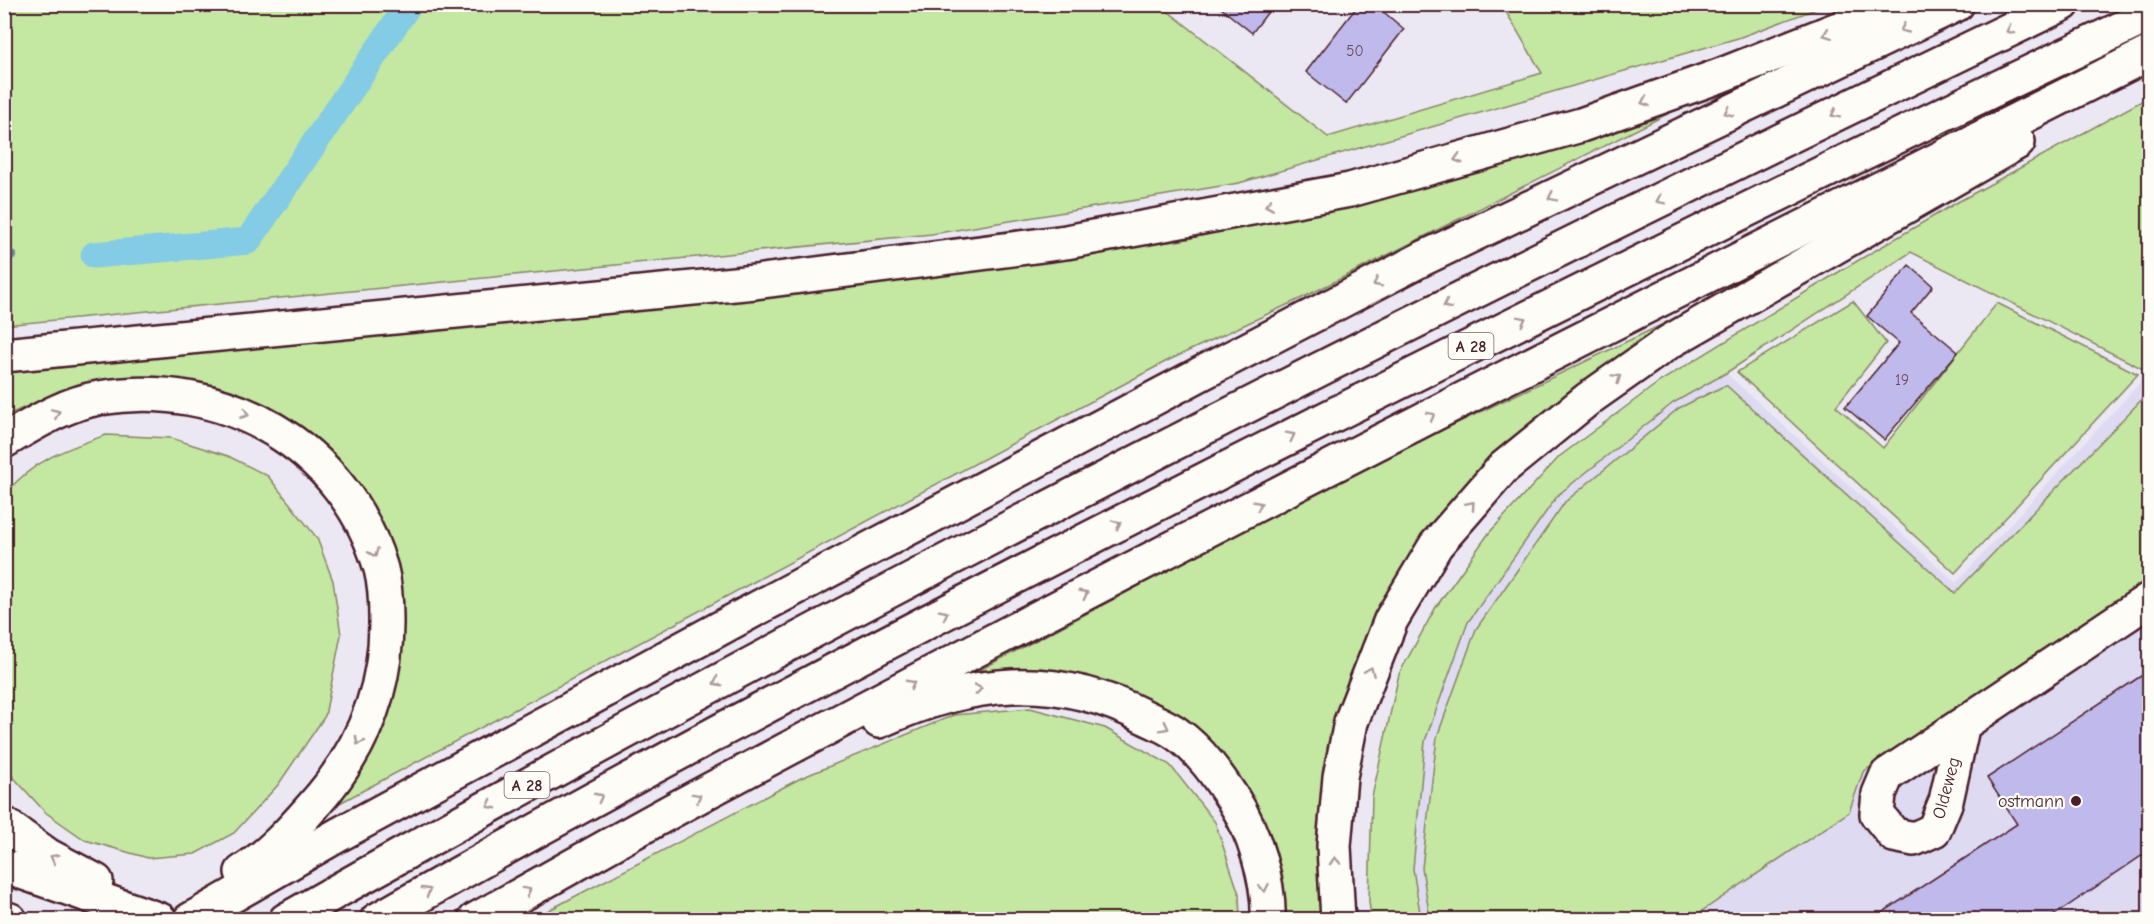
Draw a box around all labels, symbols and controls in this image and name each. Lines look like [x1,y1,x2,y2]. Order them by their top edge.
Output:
one-way arrow [1900,22,1911,34]
one-way arrow [2006,22,2017,34]
one-way arrow [1823,26,1833,39]
house number: 50 [1346,42,1364,60]
one-way arrow [1640,95,1651,108]
one-way arrow [1723,105,1734,117]
one-way arrow [1830,107,1841,119]
one-way arrow [1454,152,1464,164]
one-way arrow [1547,189,1558,201]
one-way arrow [1655,192,1666,204]
one-way arrow [1264,198,1274,210]
one-way arrow [1372,275,1383,287]
one-way arrow [1443,298,1454,310]
one-way arrow [1515,316,1526,327]
road number: A 28 [1448,333,1494,359]
house number: 19 [1895,371,1909,389]
one-way arrow [1611,374,1622,385]
one-way arrow [238,407,249,419]
one-way arrow [49,408,60,420]
one-way arrow [1425,412,1435,423]
one-way arrow [1285,432,1296,443]
one-way arrow [1251,501,1262,512]
one-way arrow [1464,502,1475,512]
one-way arrow [1111,520,1122,532]
one-way arrow [367,546,379,557]
one-way arrow [1078,590,1089,602]
one-way arrow [938,610,948,621]
one-way arrow [1363,666,1375,677]
one-way arrow [713,675,724,686]
one-way arrow [905,680,915,691]
one-way arrow [974,683,983,696]
one-way arrow [1159,720,1170,732]
one-way arrow [355,735,366,745]
street label: Oldeweg [1928,755,1965,821]
road number: A 28 [504,772,550,798]
place label: ostmann [1998,791,2064,812]
one-way arrow [592,793,603,804]
one-way arrow [691,793,701,804]
marker: ostmann [2069,794,2083,808]
one-way arrow [486,798,497,809]
one-way arrow [50,854,60,865]
one-way arrow [1329,857,1342,866]
one-way arrow [1257,882,1270,892]
one-way arrow [421,886,432,898]
one-way arrow [520,887,531,898]

